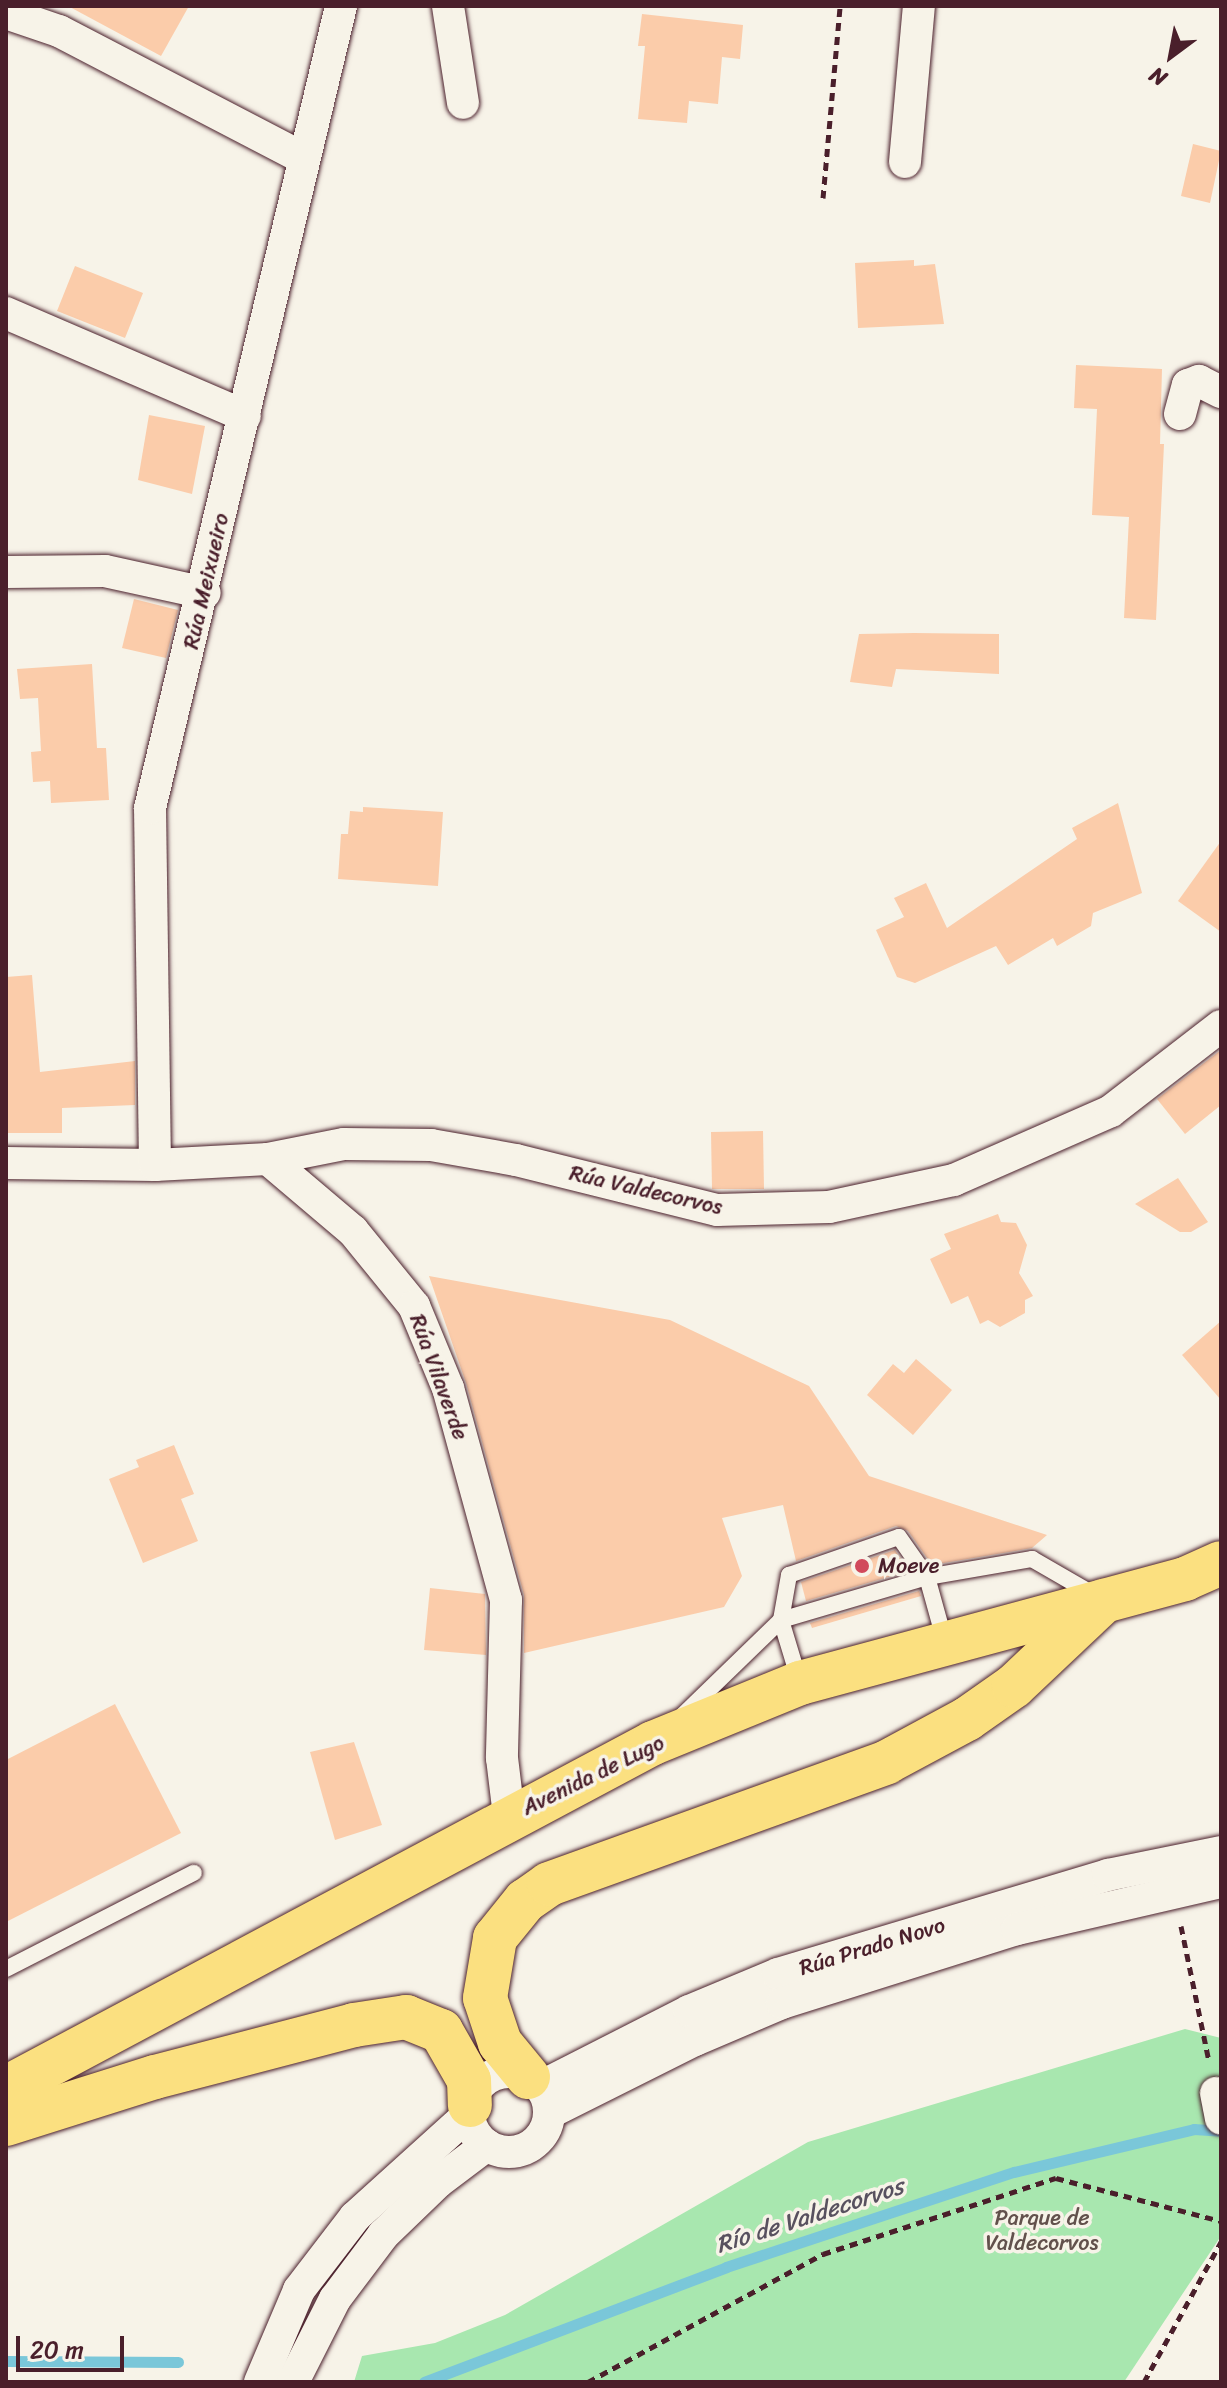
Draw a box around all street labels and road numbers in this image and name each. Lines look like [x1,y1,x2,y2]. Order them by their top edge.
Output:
street label: Rúa Meixueiro [178,511,234,651]
street label: Rúa Valdecorvos [568,1160,724,1220]
street label: Rúa Vilaverde [404,1311,474,1443]
street label: Avenida de Lugo [518,1729,668,1821]
street label: Rúa Prado Novo [796,1911,948,1981]

